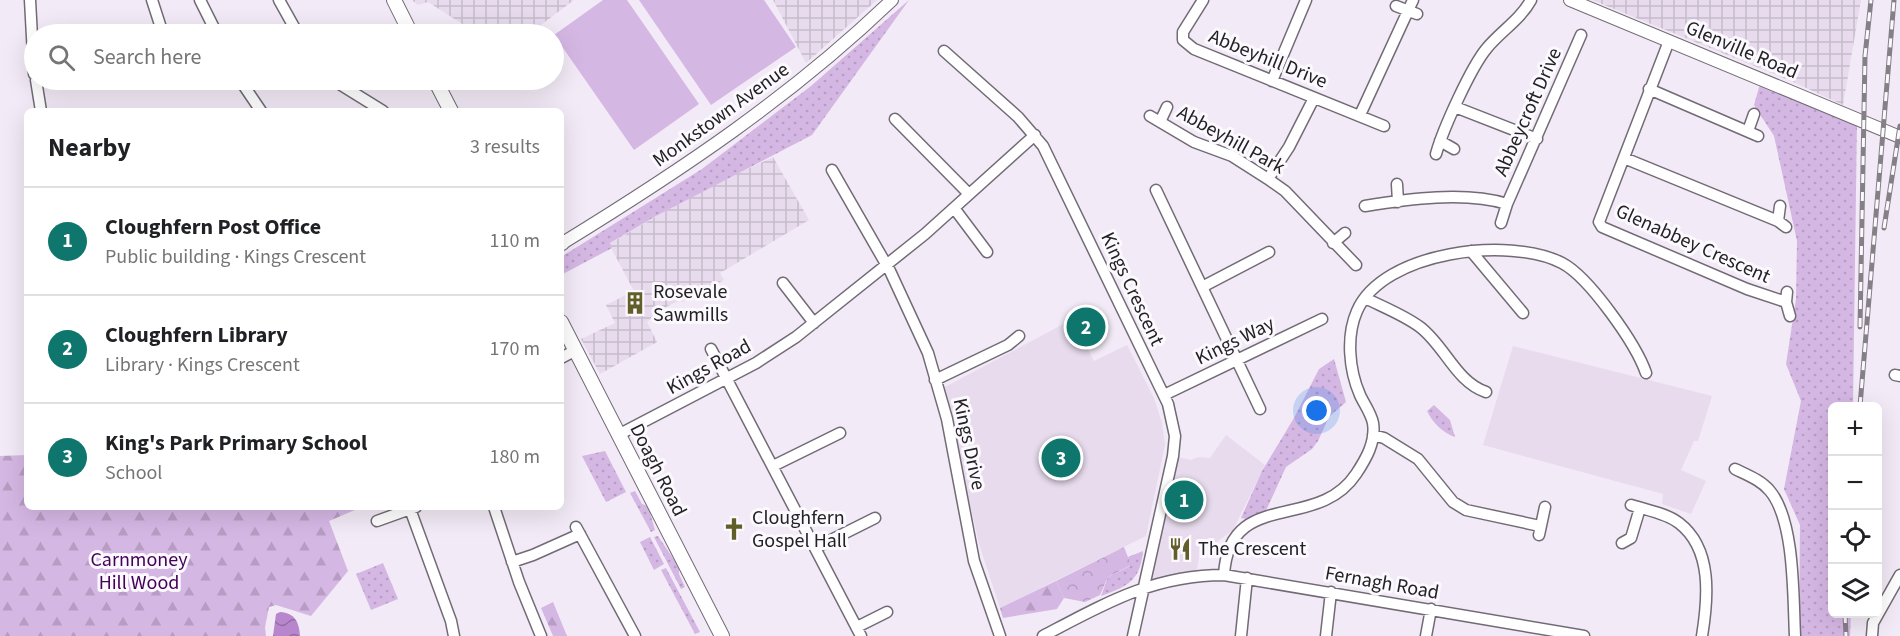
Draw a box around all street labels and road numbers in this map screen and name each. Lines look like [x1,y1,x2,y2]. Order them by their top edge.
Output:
street label: Glenville Road [1681,14,1803,86]
street label: Abbeyhill Drive [1204,22,1332,96]
street label: Abbeycroft Drive [1487,43,1569,181]
street label: Monkstown Avenue [647,56,795,174]
street label: Abbeyhill Park [1172,99,1290,181]
street label: Glenabbey Crescent [1611,197,1775,291]
street label: Kings Crescent [1093,227,1171,351]
street label: Kings Way [1191,310,1280,372]
street label: Kings Road [662,332,756,402]
street label: Kings Drive [946,395,992,493]
street label: Doagh Road [623,419,693,521]
street label: Fernagh Road [1323,559,1441,607]

